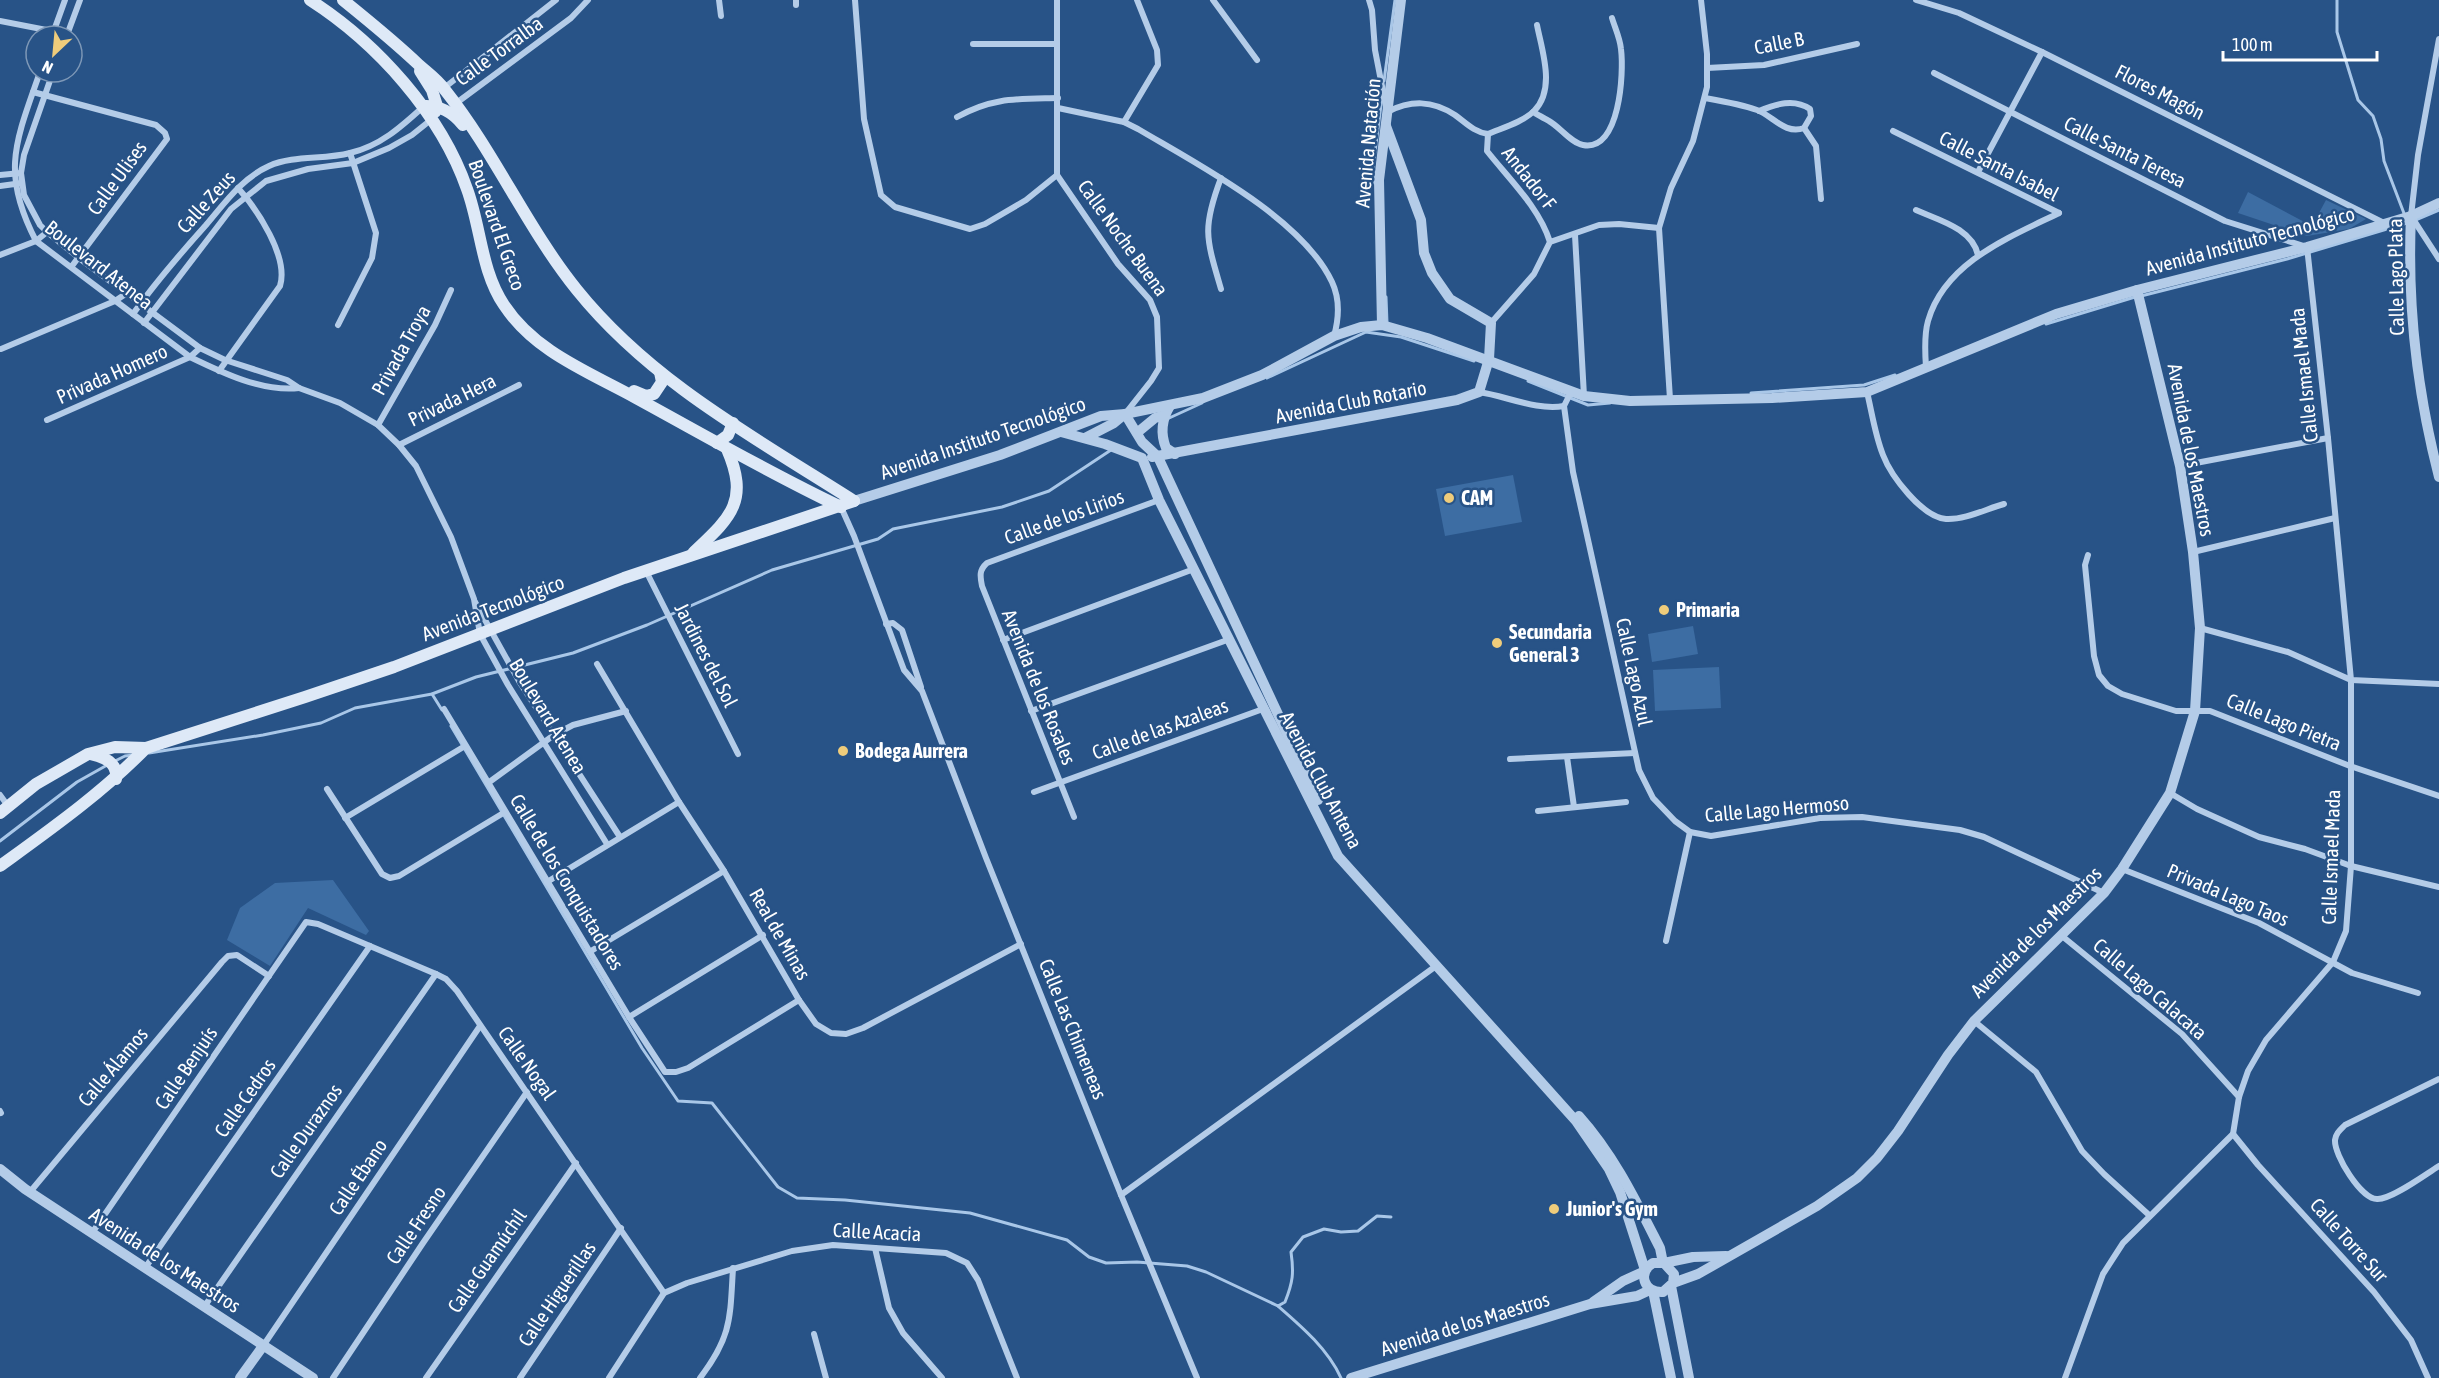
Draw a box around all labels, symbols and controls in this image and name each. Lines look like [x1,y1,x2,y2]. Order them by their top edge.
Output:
street label: Calle Torralba [451,11,547,90]
north arrow [24,24,84,84]
scale bar [2223,24,2378,62]
street label: Calle B [1752,26,1806,59]
text: 100 m [2232,34,2273,55]
text: N [39,57,56,78]
street label: Flores Magón [2112,59,2209,124]
street label: Avenida Natación [1350,77,1385,209]
street label: Calle Santa Teresa [2060,111,2190,192]
street label: Calle Santa Isabel [1936,126,2063,206]
street label: Calle Ulises [82,136,151,219]
street label: Andador F [1498,142,1561,214]
street label: Boulevard El Greco [464,156,531,293]
street label: Calle Zeus [172,166,239,237]
street label: Calle Noche Buena [1074,175,1173,300]
street label: Avenida Instituto Tecnológico [2143,202,2357,280]
street label: Boulevard Atenea [41,215,158,314]
street label: Calle Lago Plata [2383,218,2408,336]
street label: Privada Troya [366,301,435,399]
street label: Calle Ismael Mada [2285,307,2322,443]
street label: Privada Homero [53,339,171,408]
street label: Avenida de los Maestros [2163,362,2220,538]
street label: Privada Hera [404,368,499,431]
street label: Avenida Club Rotario [1273,376,1428,427]
street label: Avenida Instituto Tecnológico [877,392,1089,484]
street label: Calle de los Lirios [1001,484,1127,549]
place label: CAM [1461,486,1493,509]
marker: CAM [1442,491,1456,505]
street label: Avenida Tecnológico [419,570,567,645]
place label: Primaria [1676,598,1740,621]
street label: Jardines del Sol [670,599,743,711]
marker: Primaria [1657,603,1671,617]
street label: Avenida de los Rosales [998,606,1081,768]
street label: Calle Lago Azul [1612,616,1657,729]
place label: Secundaria General 3 [1509,620,1592,666]
marker: Secundaria General 3 [1490,636,1504,650]
street label: Boulevard Atenea [505,654,592,778]
street label: Calle Lago Pietra [2224,688,2345,755]
street label: Calle de las Azaleas [1089,693,1231,764]
street label: Avenida Club Antena [1276,707,1367,852]
place label: Bodega Aurrera [855,739,968,762]
marker: Bodega Aurrera [836,744,850,758]
street label: Calle Ismael Mada [2317,789,2344,925]
street label: Calle de los Conquistadores [506,790,629,974]
street label: Calle Lago Hermoso [1704,791,1850,826]
street label: Privada Lago Taos [2164,859,2292,930]
street label: Avenida de los Maestros [1966,862,2106,1002]
street label: Real de Minas [745,884,816,984]
street label: Calle Lago Calacata [2089,933,2212,1044]
street label: Calle Las Chimeneas [1035,955,1112,1102]
street label: Calle Nogal [494,1021,561,1104]
street label: Calle Benjuís [150,1022,222,1113]
street label: Calle Álamos [73,1023,152,1111]
street label: Calle Cedros [209,1054,280,1141]
street label: Calle Duraznos [265,1079,346,1182]
street label: Calle Ébano [324,1134,391,1219]
street label: Calle Fresno [381,1181,450,1268]
street label: Calle Torre Sur [2306,1193,2394,1287]
place label: Junior's Gym [1565,1197,1658,1220]
street label: Avenida de los Maestros [85,1202,245,1317]
marker: Junior's Gym [1547,1202,1561,1216]
street label: Calle Guamúchil [442,1204,531,1317]
street label: Calle Acacia [832,1218,922,1245]
street label: Calle Higuerillas [513,1237,600,1351]
street label: Avenida de los Maestros [1378,1287,1552,1360]

